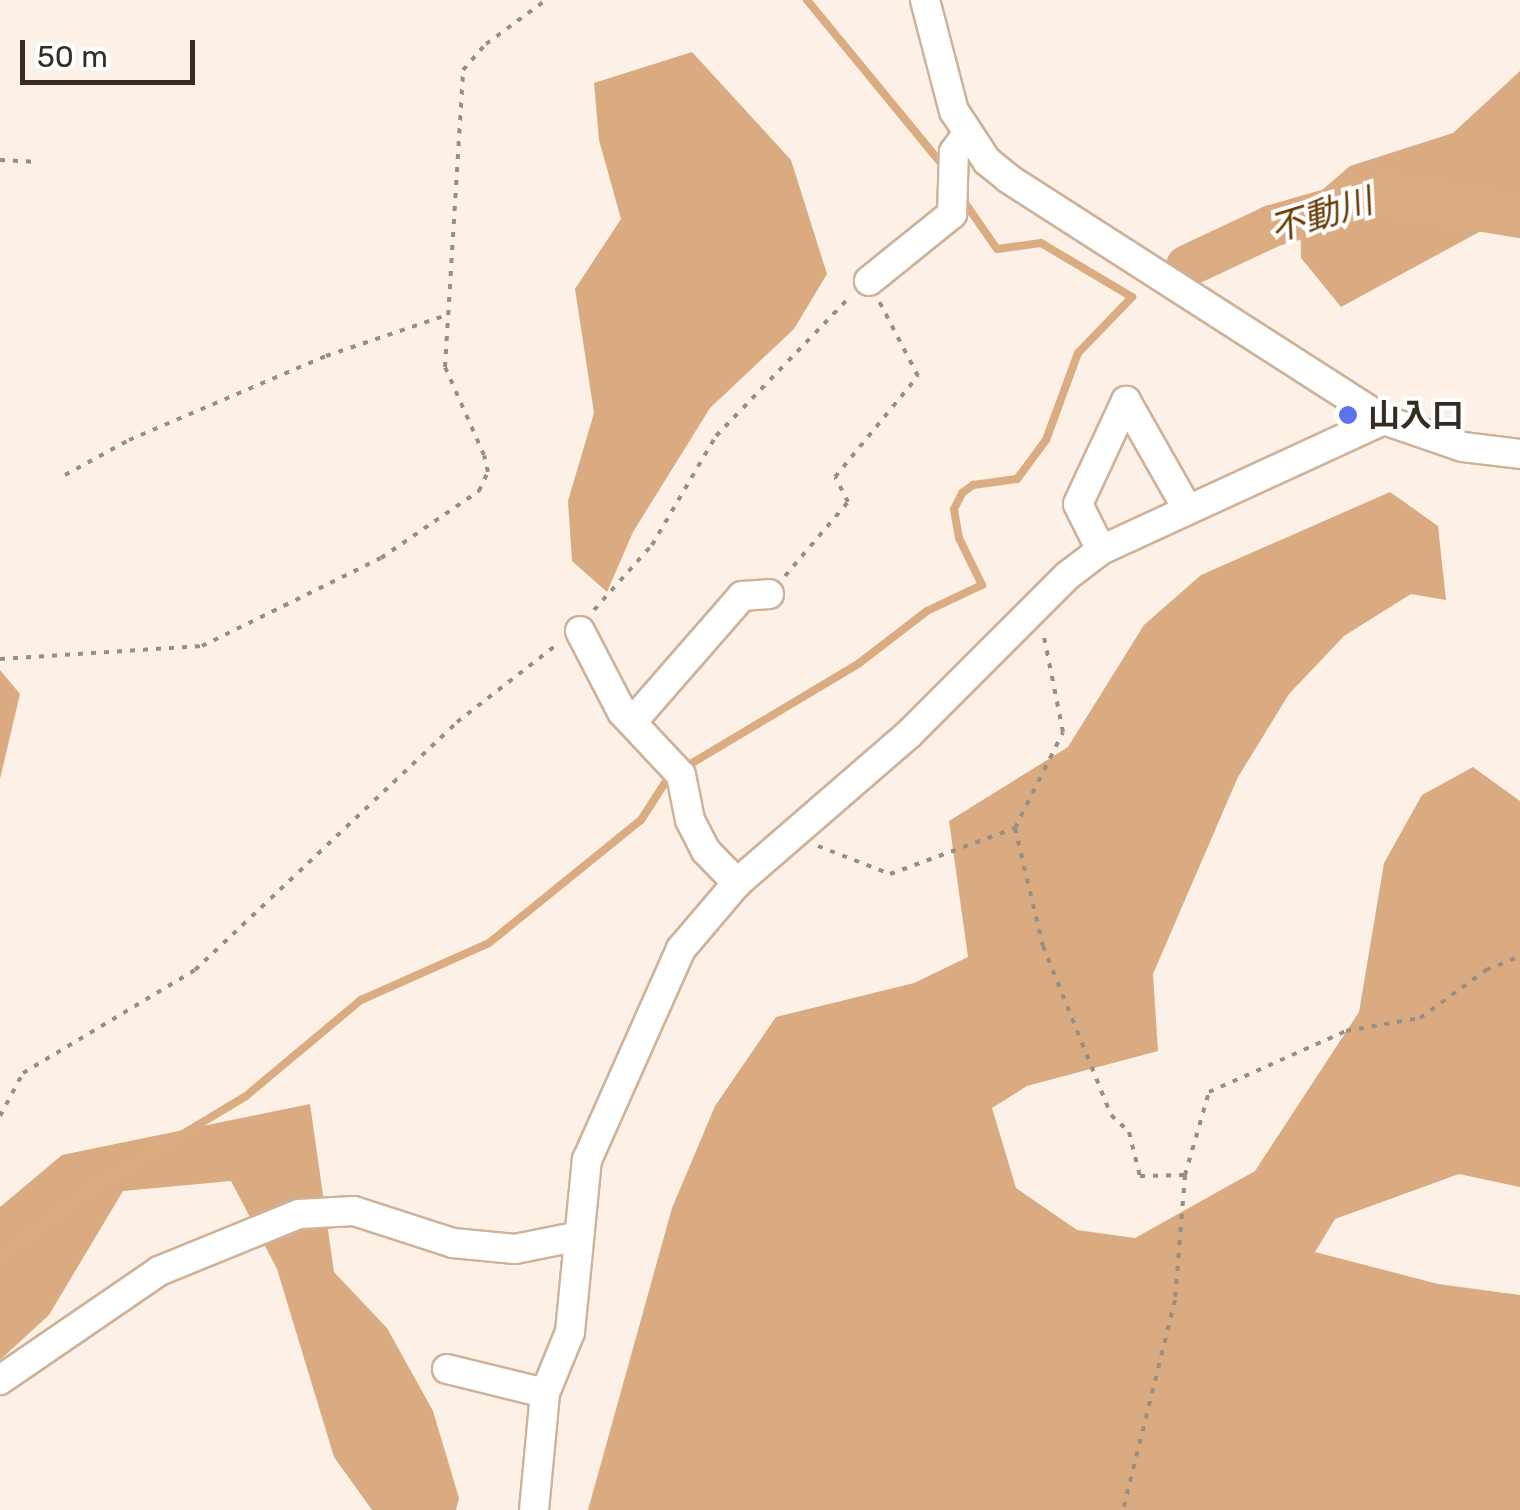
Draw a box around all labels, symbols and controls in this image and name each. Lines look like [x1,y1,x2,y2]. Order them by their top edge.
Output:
scale bar [25,20,200,82]
text: 50 m [37,39,108,75]
water label: 不動川 [1265,180,1377,250]
place label: 山入口 [1368,396,1464,434]
marker: 山入口 [1337,404,1359,426]

